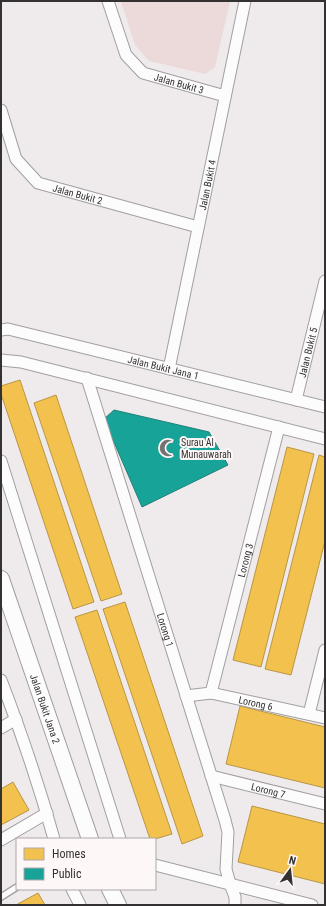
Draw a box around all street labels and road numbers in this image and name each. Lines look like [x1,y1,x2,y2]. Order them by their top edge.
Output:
street label: Jalan Bukit 3 [153,71,205,96]
street label: Jalan Bukit 4 [197,159,218,211]
street label: Jalan Bukit 2 [51,182,104,207]
street label: Jalan Bukit 5 [297,326,320,379]
street label: Jalan Bukit Jana 1 [127,354,200,382]
street label: Lorong 3 [236,542,255,579]
street label: Lorong 1 [155,612,176,648]
street label: Jalan Bukit Jana 2 [28,673,62,745]
street label: Lorong 6 [237,694,274,712]
street label: Lorong 7 [250,781,286,800]

